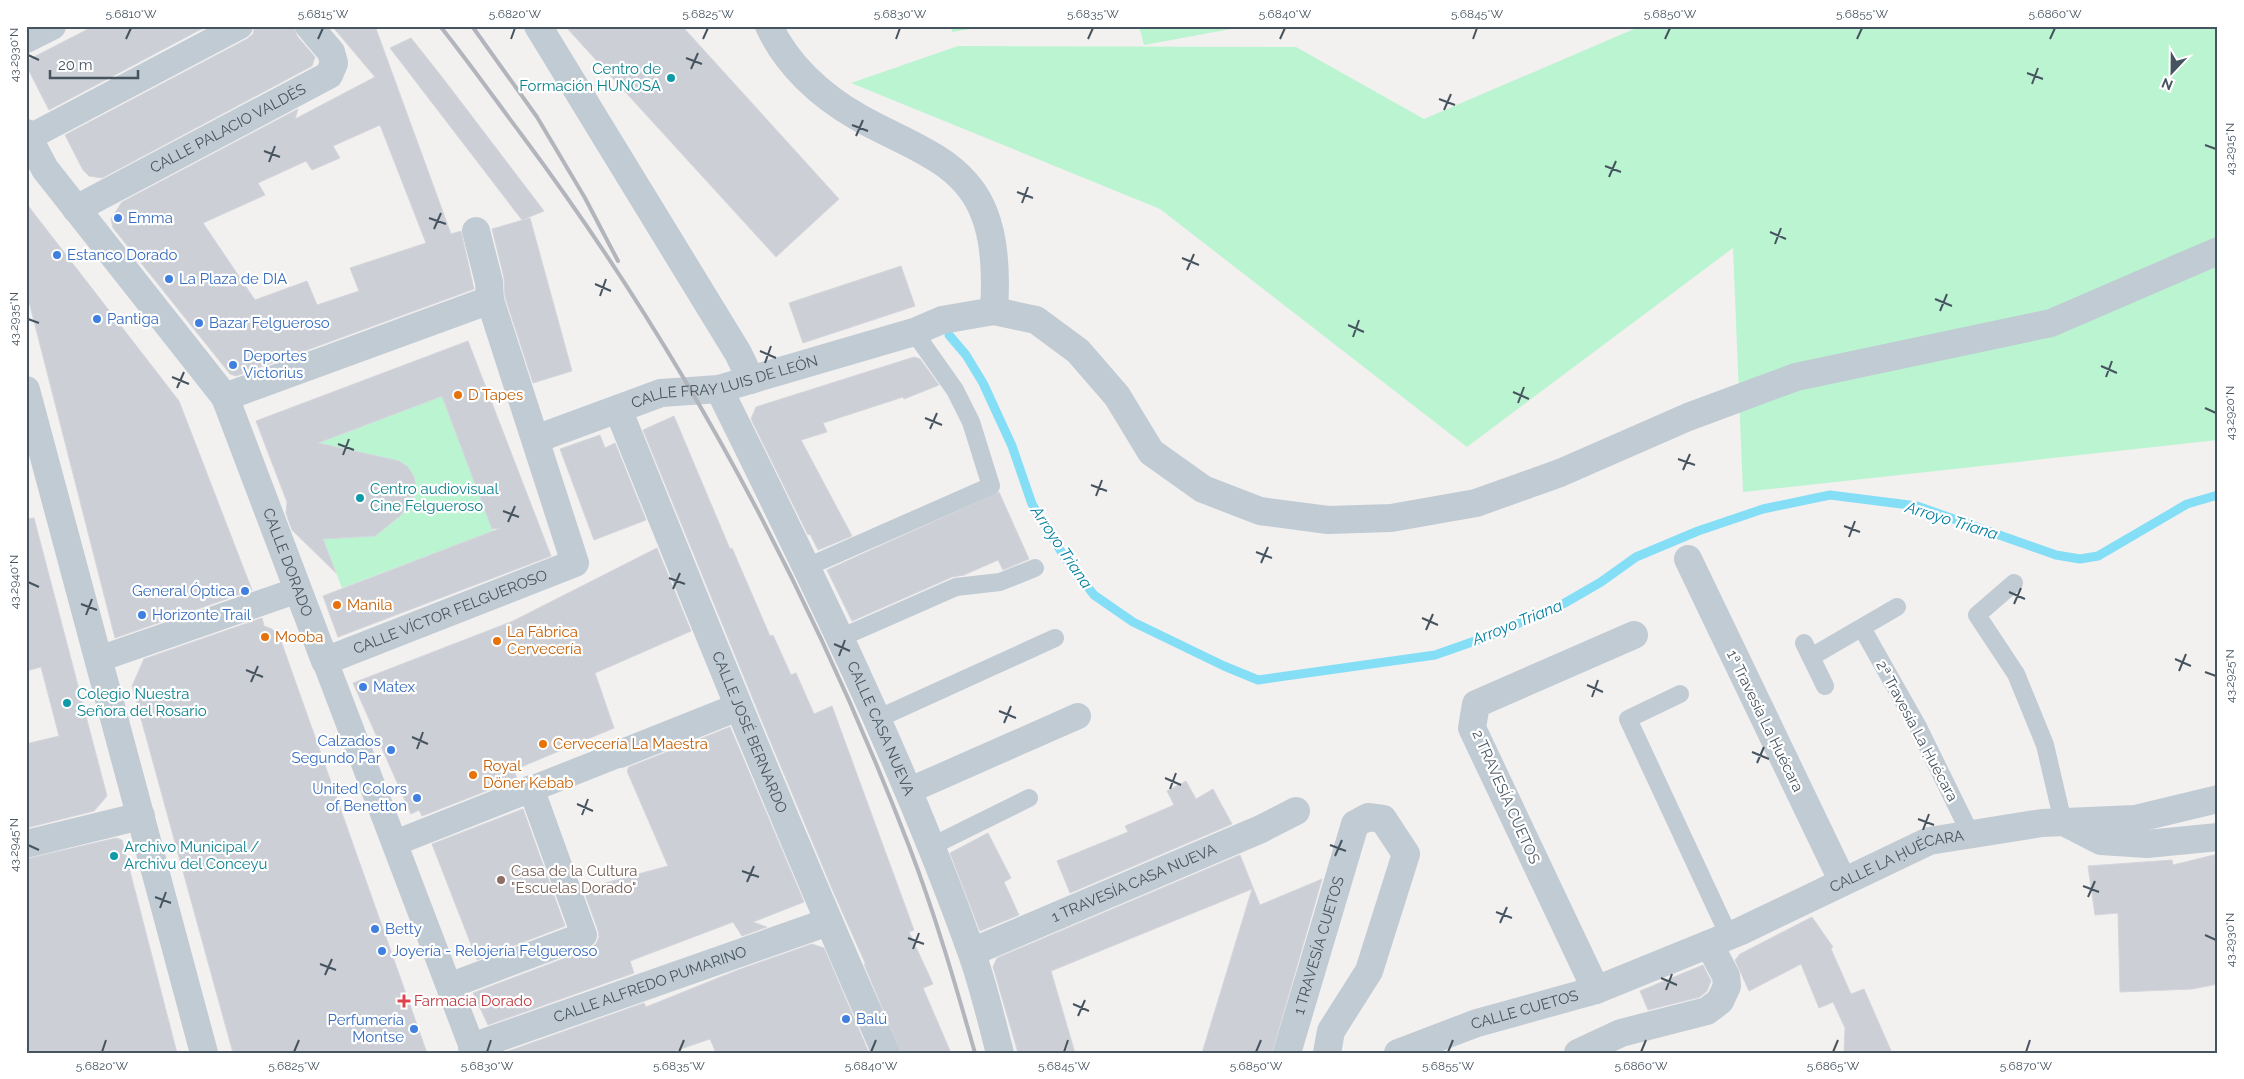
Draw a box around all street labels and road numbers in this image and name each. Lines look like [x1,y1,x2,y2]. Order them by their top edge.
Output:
street label: CALLE PALACIO VALDÉS [147,80,309,177]
street label: CALLE FRAY LUIS DE LEÓN [629,352,820,412]
street label: CALLE DORADO [259,506,316,619]
street label: CALLE VÍCTOR FELGUEROSO [351,566,550,658]
street label: 1ª Travesía La Ḥuécara [1723,647,1807,795]
street label: CALLE JOSÉ BERNARDO [708,649,791,816]
street label: 2ª Travesía La Ḥuécara [1872,657,1962,805]
street label: CALLE CASA NUEVA [843,658,918,798]
street label: 2 TRAVESÍA CUETOS [1468,727,1544,867]
street label: CALLE LA ḤUÉCARA [1827,827,1965,896]
street label: 1 TRAVESÍA CASA NUEVA [1049,840,1219,926]
street label: 1 TRAVESÍA CUETOS [1290,874,1348,1017]
street label: CALLE ALFREDO PUMARINO [551,942,749,1027]
street label: CALLE CUETOS [1468,986,1580,1033]

